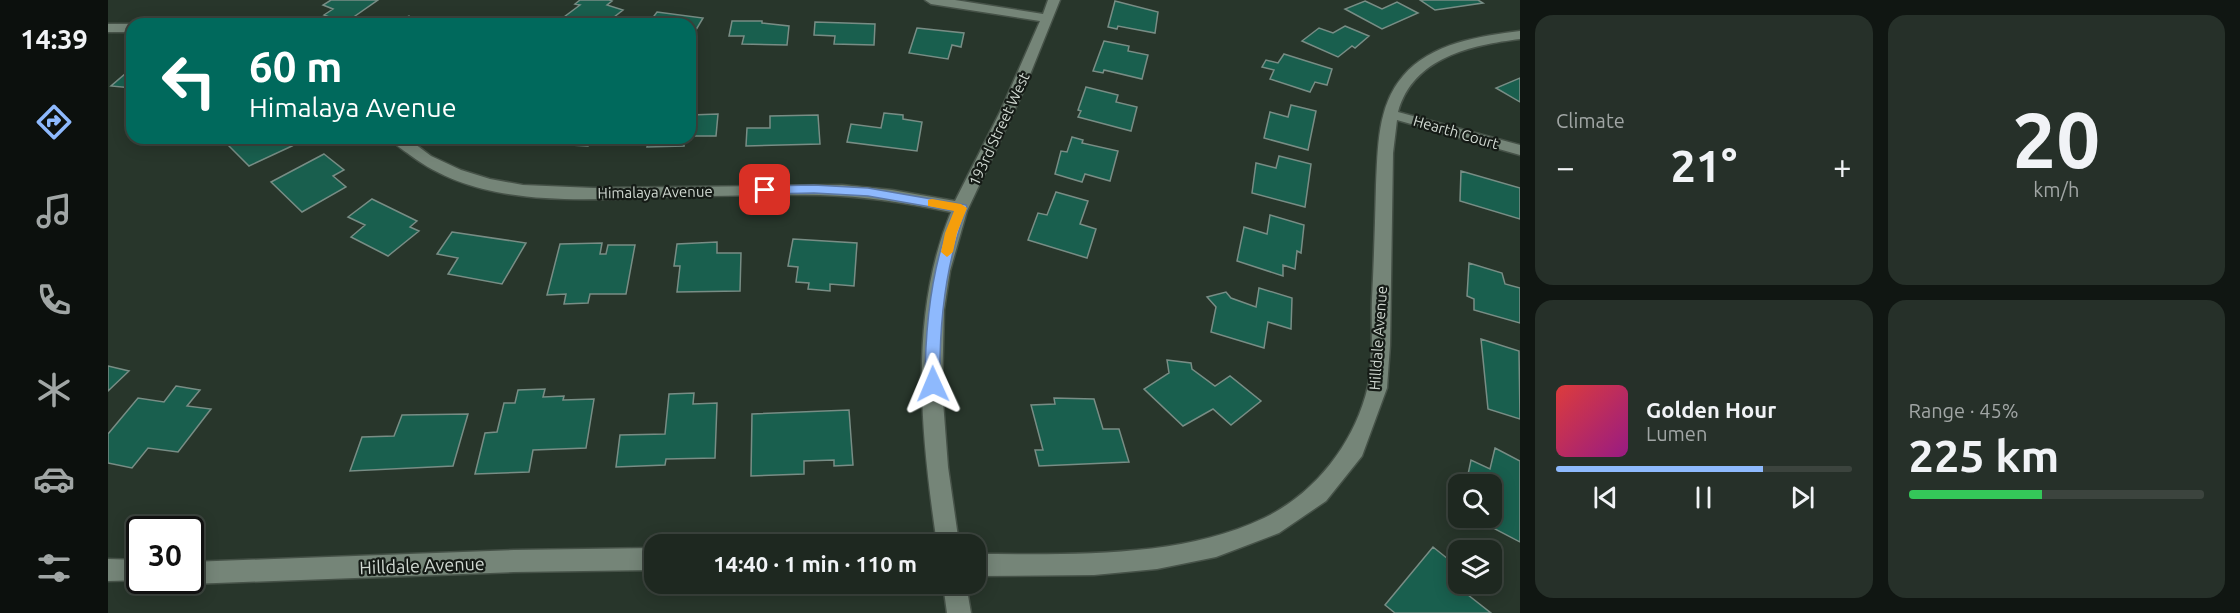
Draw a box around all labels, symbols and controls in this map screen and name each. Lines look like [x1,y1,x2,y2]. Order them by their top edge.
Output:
text: 14:39 [20,24,88,54]
icon: left [150,42,228,120]
text: 60 m [249,43,343,90]
street label: 193rd Street West [965,70,1033,188]
text: Himalaya Avenue [249,92,457,122]
text: 20 [2012,95,2100,183]
icon: directions [33,101,75,143]
text: Climate [1556,109,1625,132]
street label: Hearth Court [1411,112,1501,152]
text: 21° [1670,140,1737,191]
text: − [1556,148,1575,185]
text: + [1833,148,1852,185]
pin [739,164,790,215]
icon: arrive [748,173,781,206]
text: km/h [2033,178,2079,201]
street label: Himalaya Avenue [597,182,713,202]
icon: music [33,190,75,232]
icon: phone [33,279,75,321]
street label: Hilldale Avenue [1366,285,1390,391]
position arrow [901,352,965,416]
icon: climate [33,369,75,411]
text: Golden Hour [1646,397,1776,422]
text: Range · 45% [1909,399,2019,422]
text: Lumen [1646,422,1707,445]
text: 225 km [1909,430,2059,481]
icon: car [33,458,75,500]
map controls [1448,474,1502,594]
button: search [1448,474,1502,528]
icon: previous [1589,481,1622,514]
icon: pause [1687,481,1720,514]
icon: next [1786,481,1819,514]
speed limit sign: 30 [126,516,204,594]
button: layers [1448,540,1502,594]
icon: filters [33,547,75,589]
text: 14:40 · 1 min · 110 m [713,551,917,576]
street label: Hilldale Avenue [359,553,485,577]

